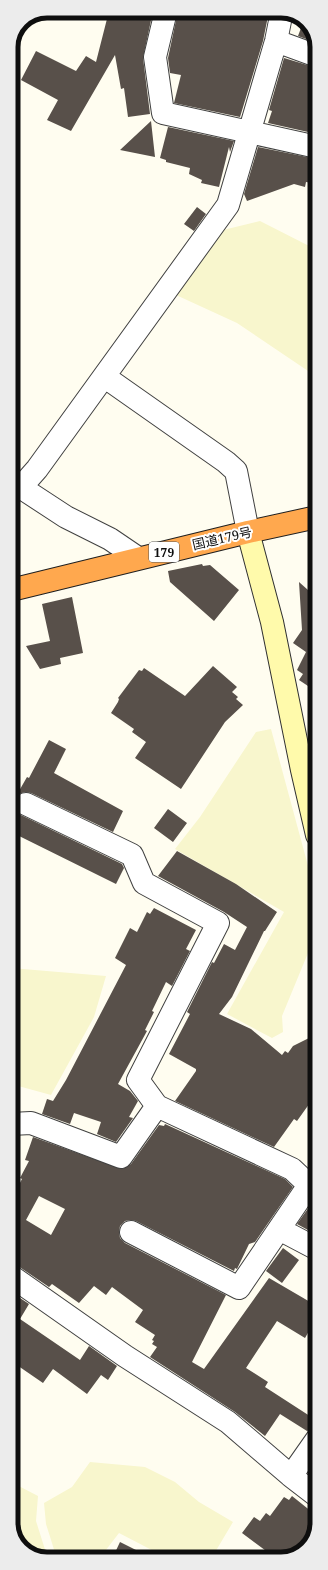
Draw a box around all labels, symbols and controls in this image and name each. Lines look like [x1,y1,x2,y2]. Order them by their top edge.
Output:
street label: 国道179号 [190,522,254,554]
road number: 179 [149,542,179,562]

